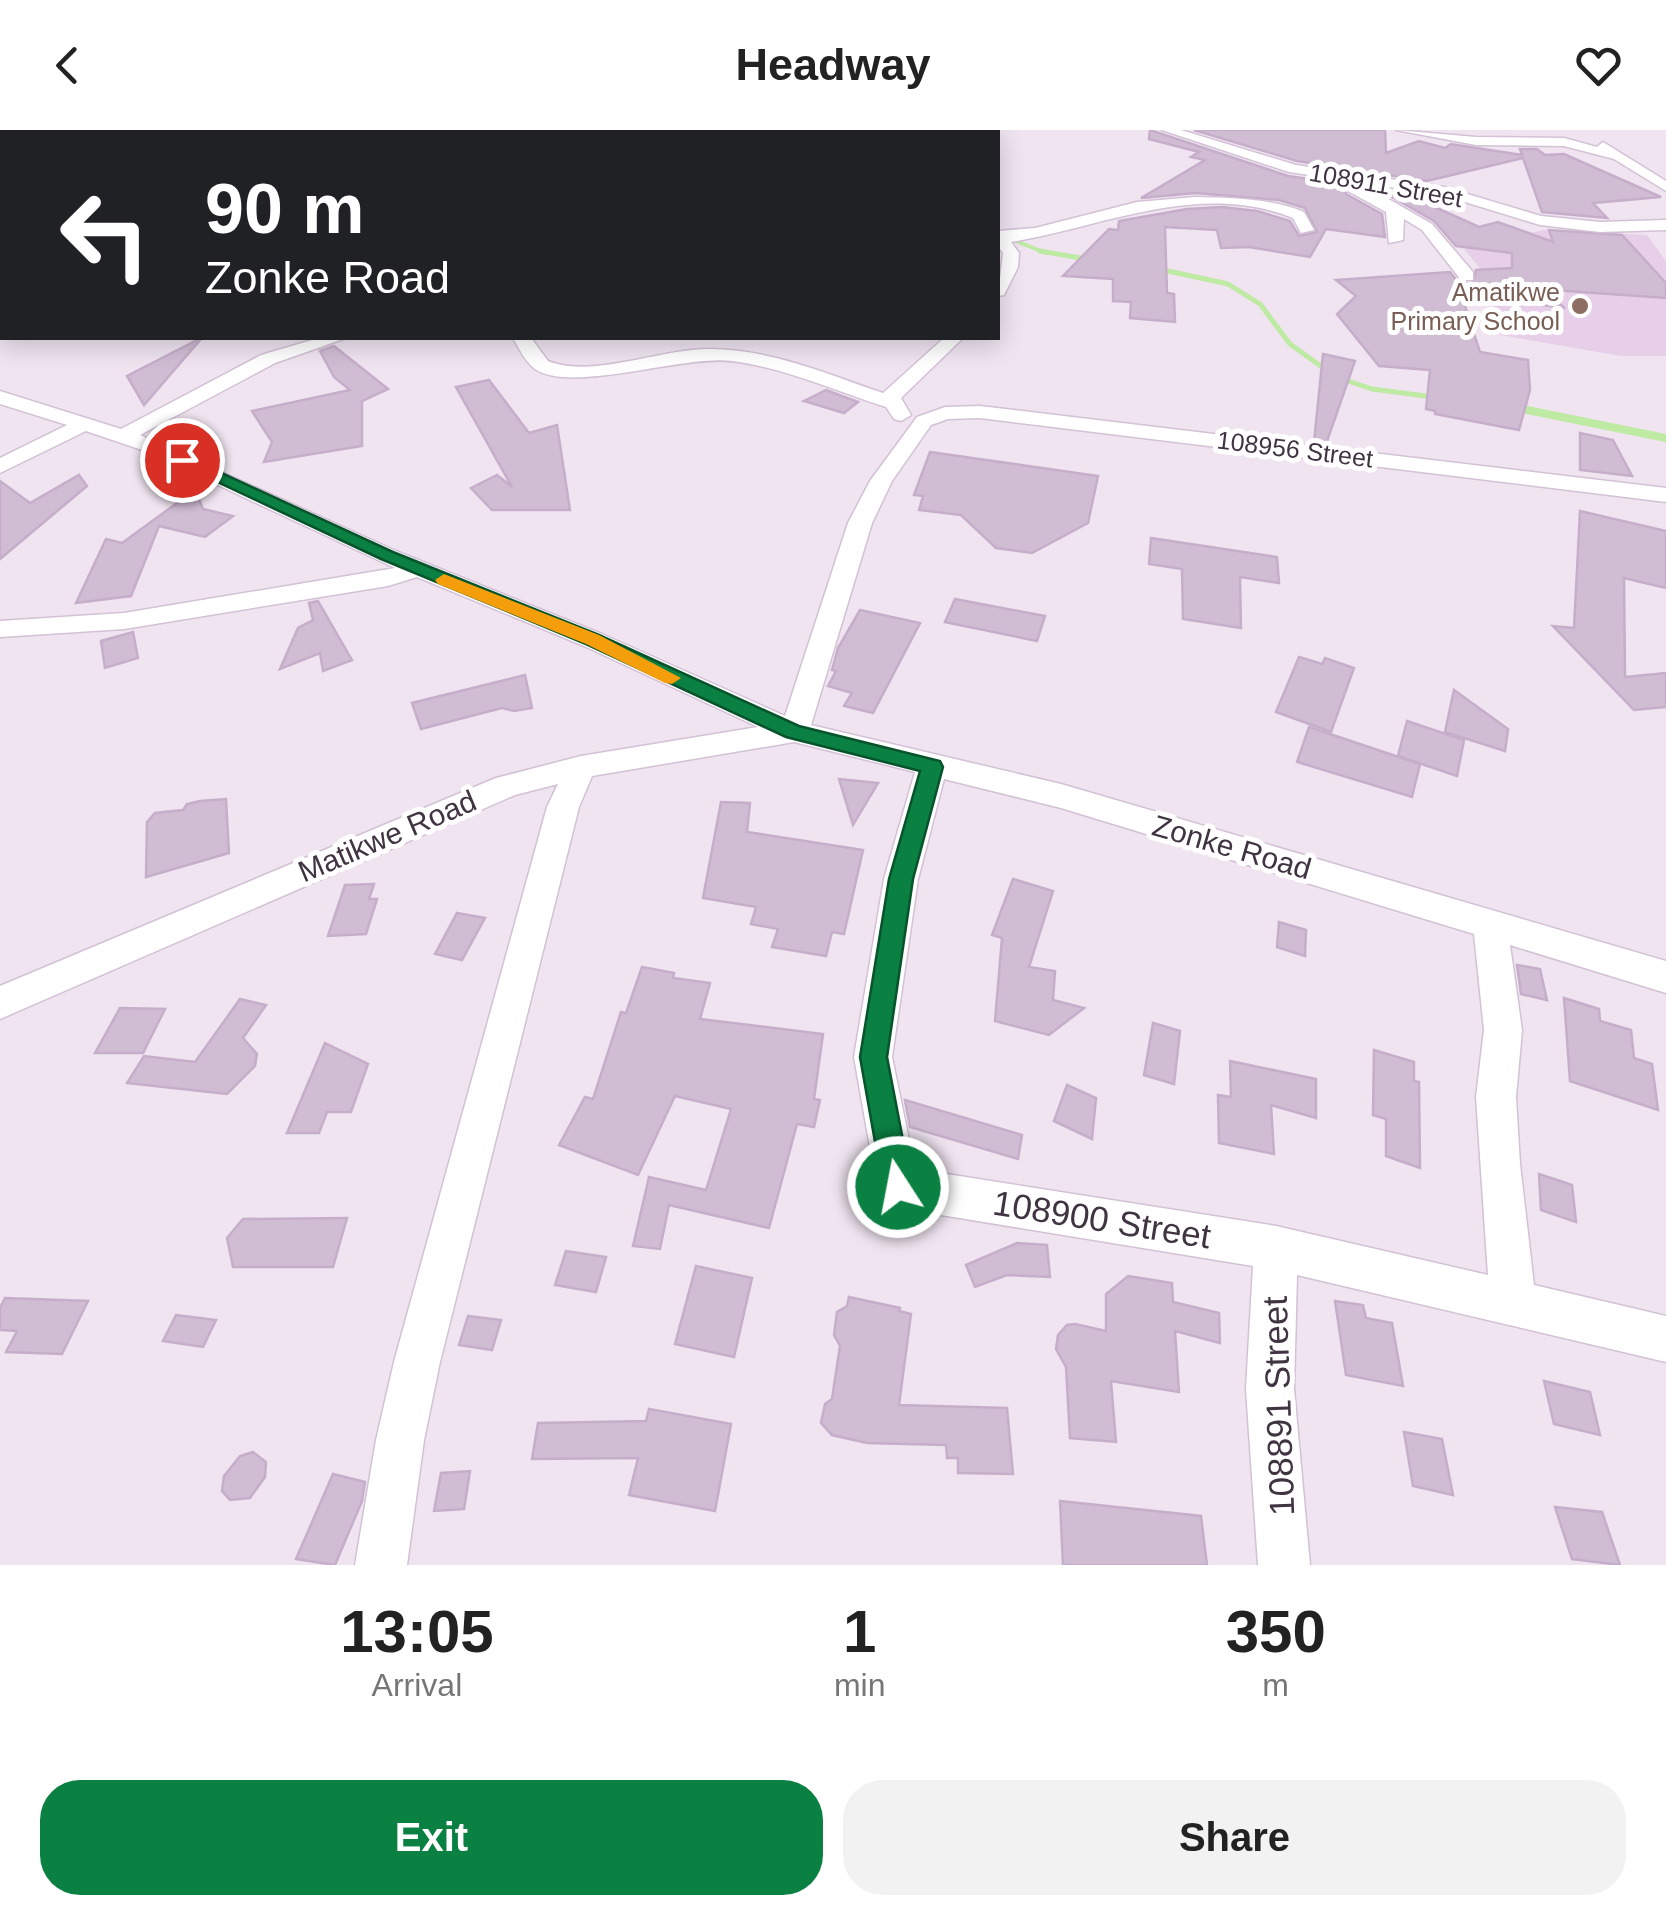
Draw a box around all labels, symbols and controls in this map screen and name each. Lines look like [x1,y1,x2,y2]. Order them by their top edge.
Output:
icon: back [40,38,95,93]
icon: heart [1571,38,1626,93]
text: Headway [735,39,931,90]
street label: 108911 Street [1307,158,1465,212]
icon: left [40,170,170,300]
text: 90 m [205,170,365,248]
text: Zonke Road [205,252,450,303]
place label: Amatikwe Primary School [1391,278,1560,335]
marker: Amatikwe Primary School [1569,295,1591,317]
pin [140,418,225,503]
street label: 108956 Street [1215,426,1375,472]
icon: arrive [155,433,210,488]
street label: Matikwe Road [293,784,481,888]
street label: Zonke Road [1149,809,1315,885]
position arrow [846,1135,950,1239]
street label: 108900 Street [990,1183,1214,1256]
street label: 108891 Street [1255,1295,1301,1517]
text: 13:05 [340,1598,494,1665]
text: 1 [843,1598,876,1665]
text: 350 [1226,1598,1326,1665]
text: Arrival [372,1667,462,1703]
text: min [834,1667,885,1703]
text: m [1262,1667,1289,1703]
button: Exit [40,1780,823,1895]
button: Share [843,1780,1626,1895]

